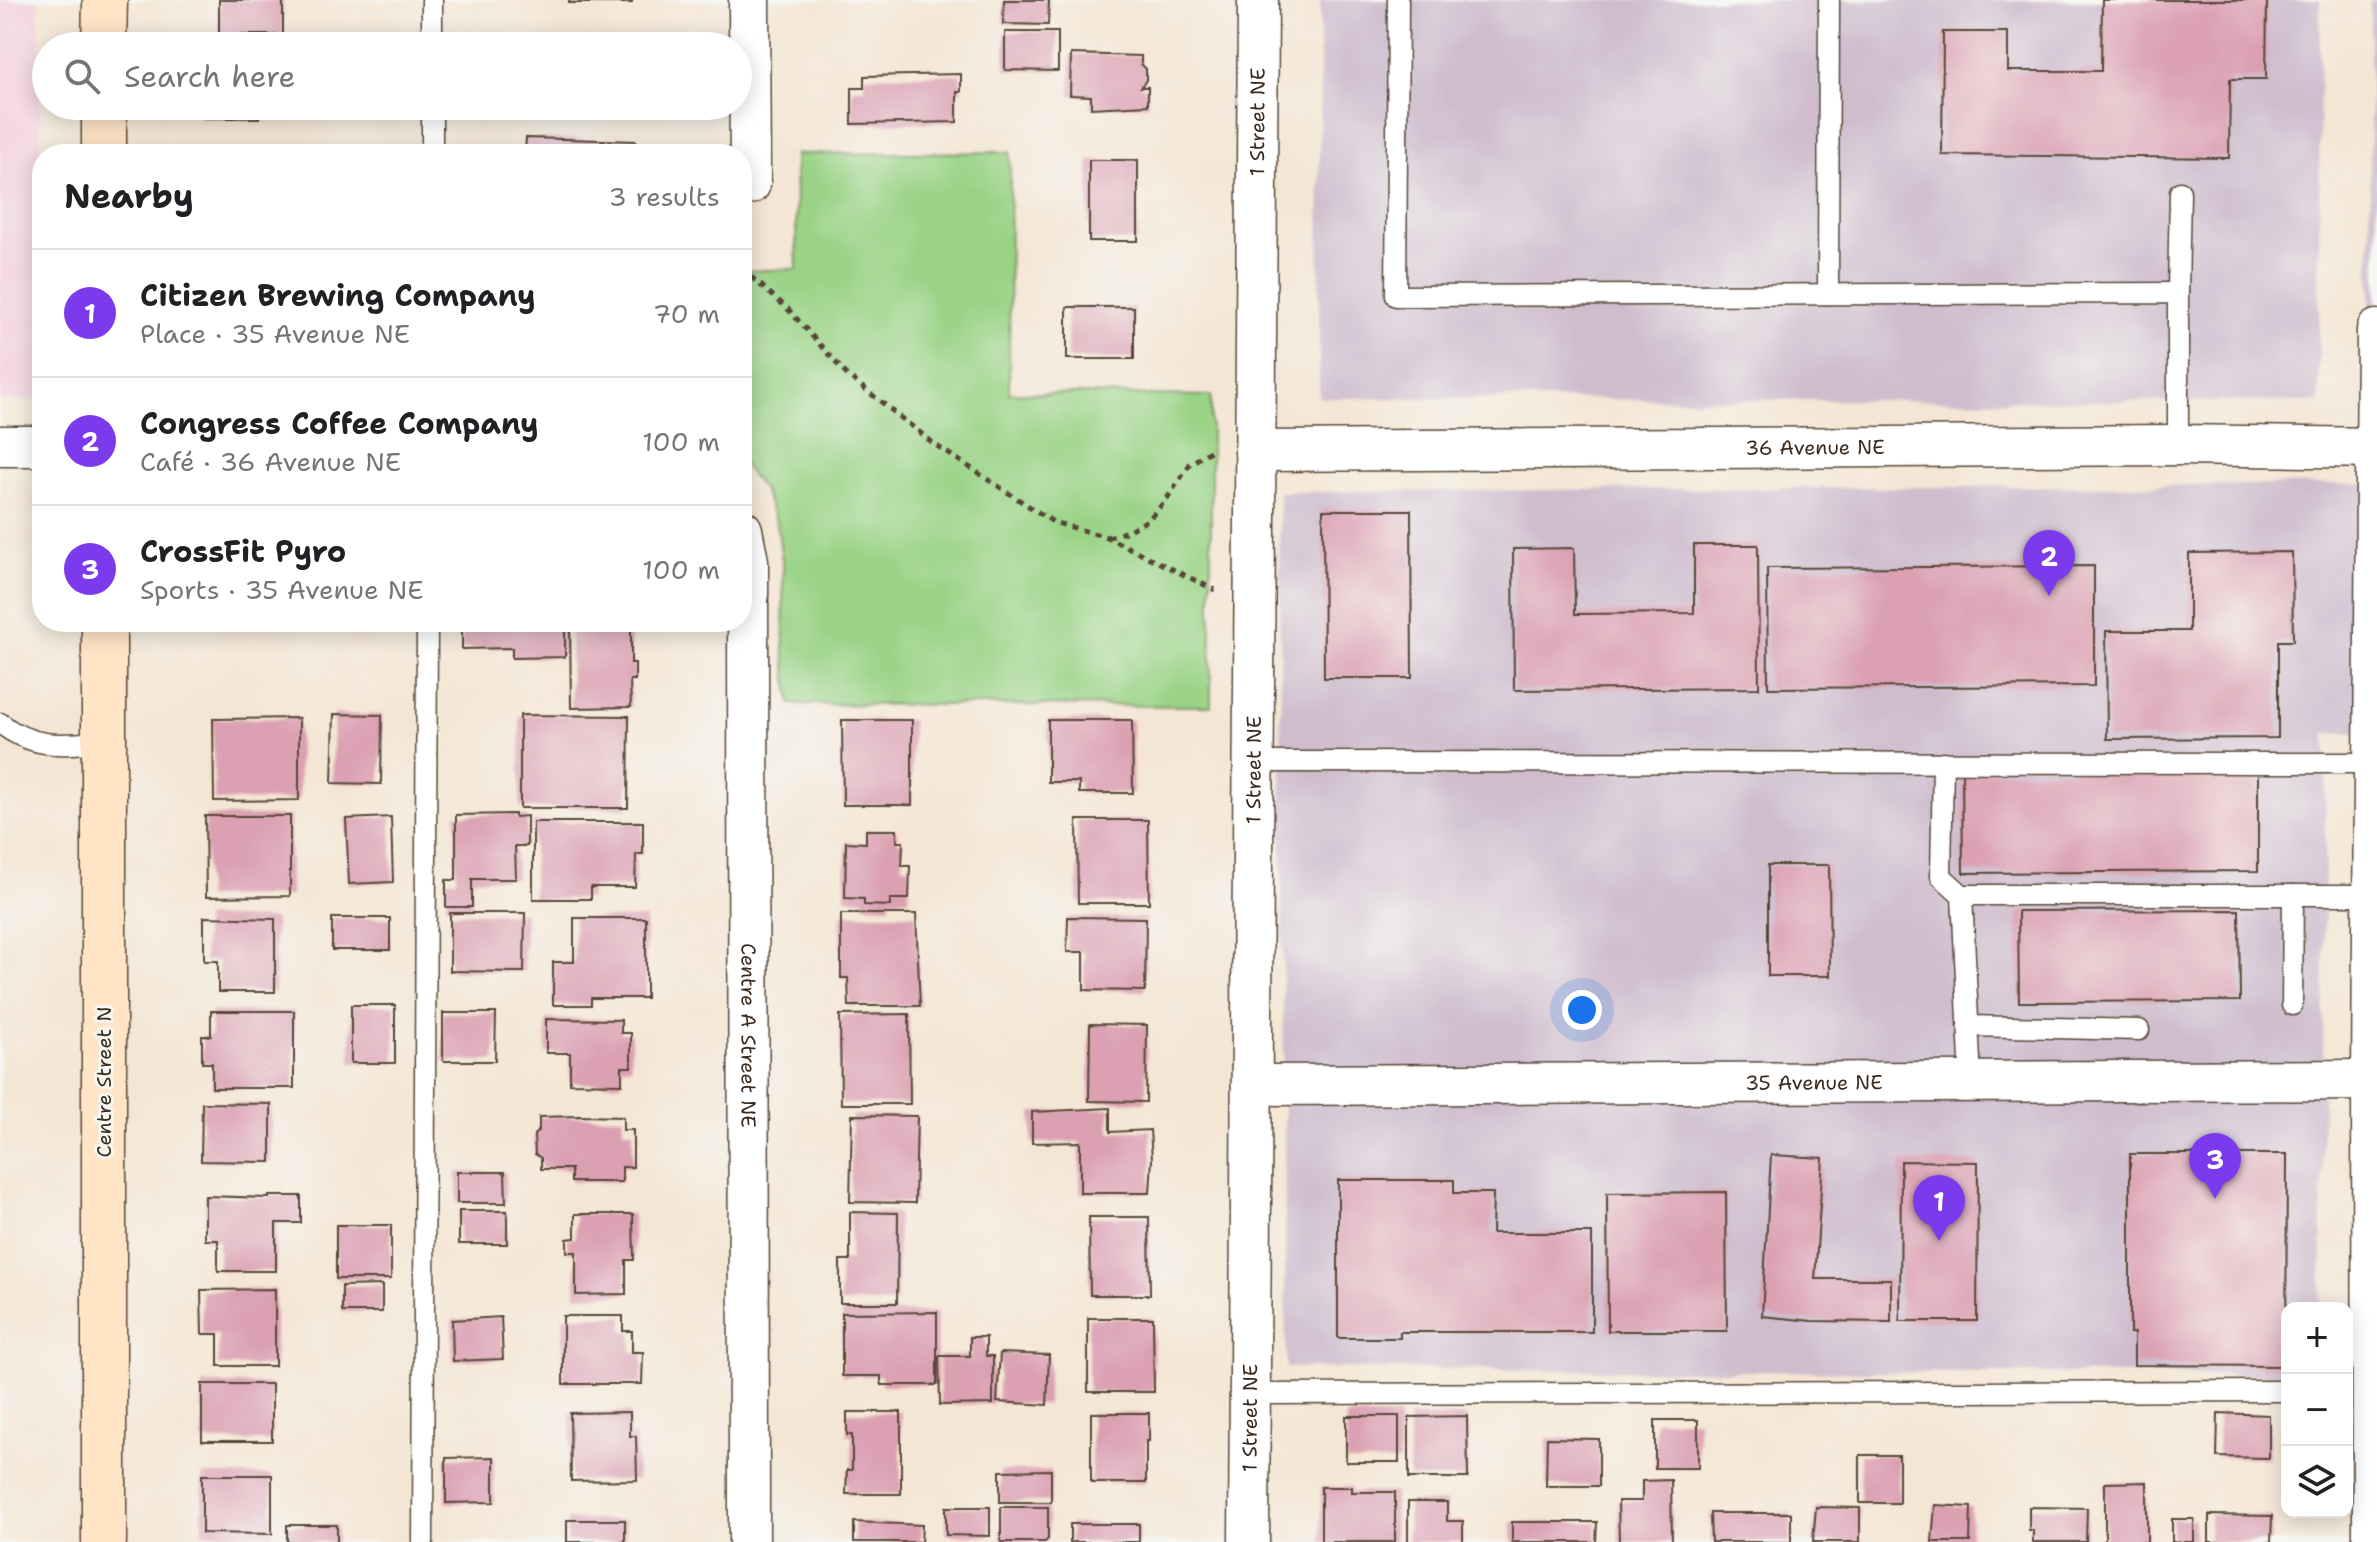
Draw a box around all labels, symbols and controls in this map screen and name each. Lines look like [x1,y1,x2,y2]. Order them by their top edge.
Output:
search box [32,32,752,120]
icon: search [60,54,104,98]
text: Search here [124,56,295,97]
street label: 1 Street NE [1244,68,1271,176]
text: Nearby [64,173,194,219]
text: 3 results [608,179,720,214]
text: Citizen Brewing Company [140,275,536,316]
text: 1 [84,296,96,331]
text: 70 m [653,296,720,331]
text: Place · 35 Avenue NE [140,316,410,351]
text: Congress Coffee Company [140,403,539,444]
text: 2 [81,424,99,459]
text: 100 m [642,424,720,459]
street label: 36 Avenue NE [1745,434,1885,461]
text: Café · 36 Avenue NE [140,444,401,479]
pin: 2 [2023,530,2075,596]
text: CrossFit Pyro [140,531,346,572]
text: 3 [81,552,99,587]
text: 100 m [642,552,720,587]
text: Sports · 35 Avenue NE [140,572,424,607]
street label: 1 Street NE [1240,716,1267,824]
street label: Centre A Street NE [735,943,762,1128]
your location [1562,990,1602,1030]
street label: Centre Street N [91,1007,117,1157]
street label: 35 Avenue NE [1745,1069,1883,1096]
pin: 3 [2189,1133,2241,1199]
pin: 1 [1913,1175,1965,1241]
map controls [2281,1302,2353,1518]
button: + [2281,1302,2353,1374]
street label: 1 Street NE [1236,1364,1263,1472]
button: − [2281,1374,2353,1446]
button: layers [2281,1446,2353,1518]

